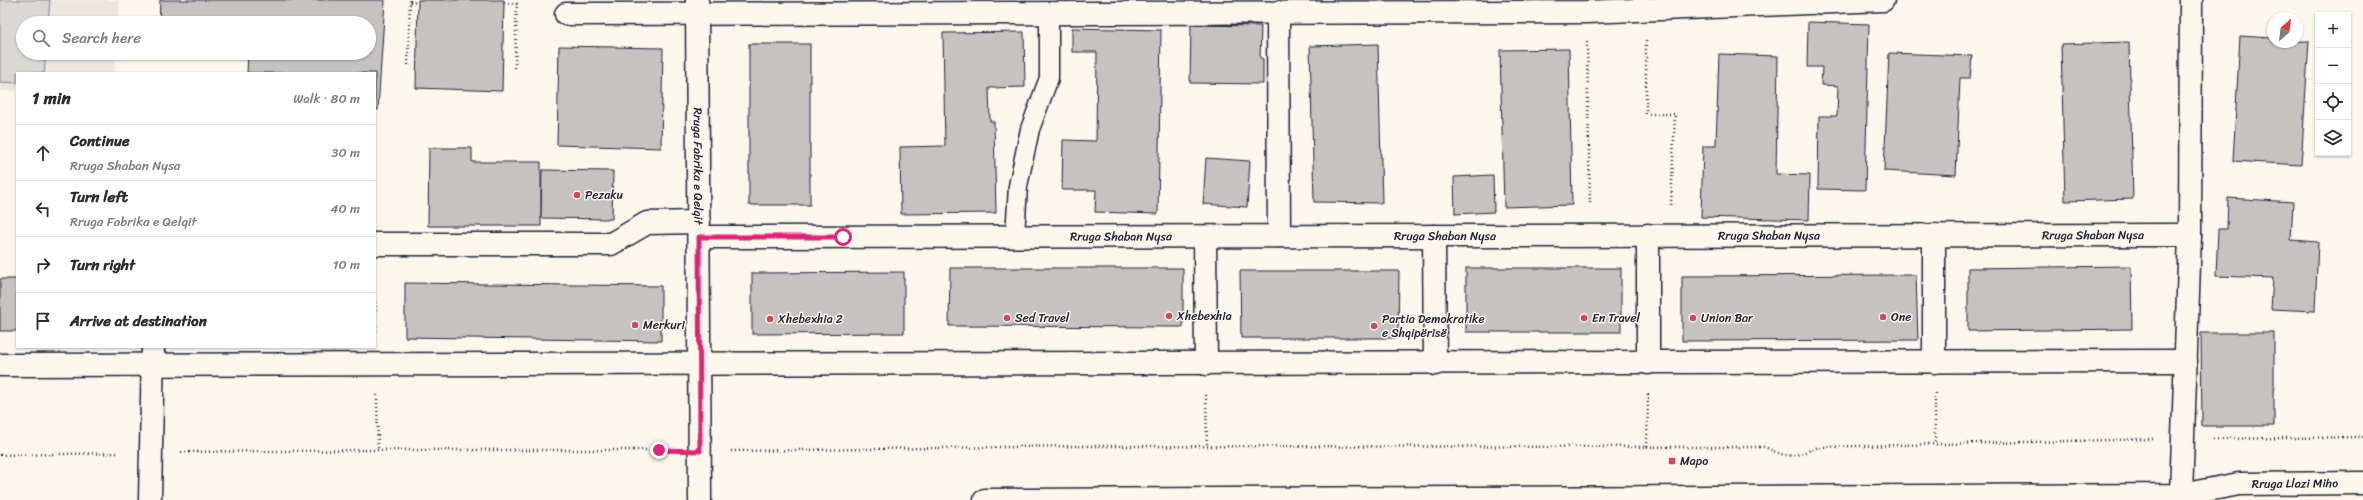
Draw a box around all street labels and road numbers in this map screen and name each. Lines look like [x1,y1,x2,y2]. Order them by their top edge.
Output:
street label: Rruga Fabrika e Qelqit [687,107,709,226]
street label: Rruga Shaban Nysa [1718,224,1821,247]
street label: Rruga Shaban Nysa [2042,224,2145,246]
street label: Rruga Shaban Nysa [1070,225,1173,248]
street label: Rruga Shaban Nysa [1394,225,1497,247]
street label: Rruga Llazi Miho [2252,472,2338,495]

